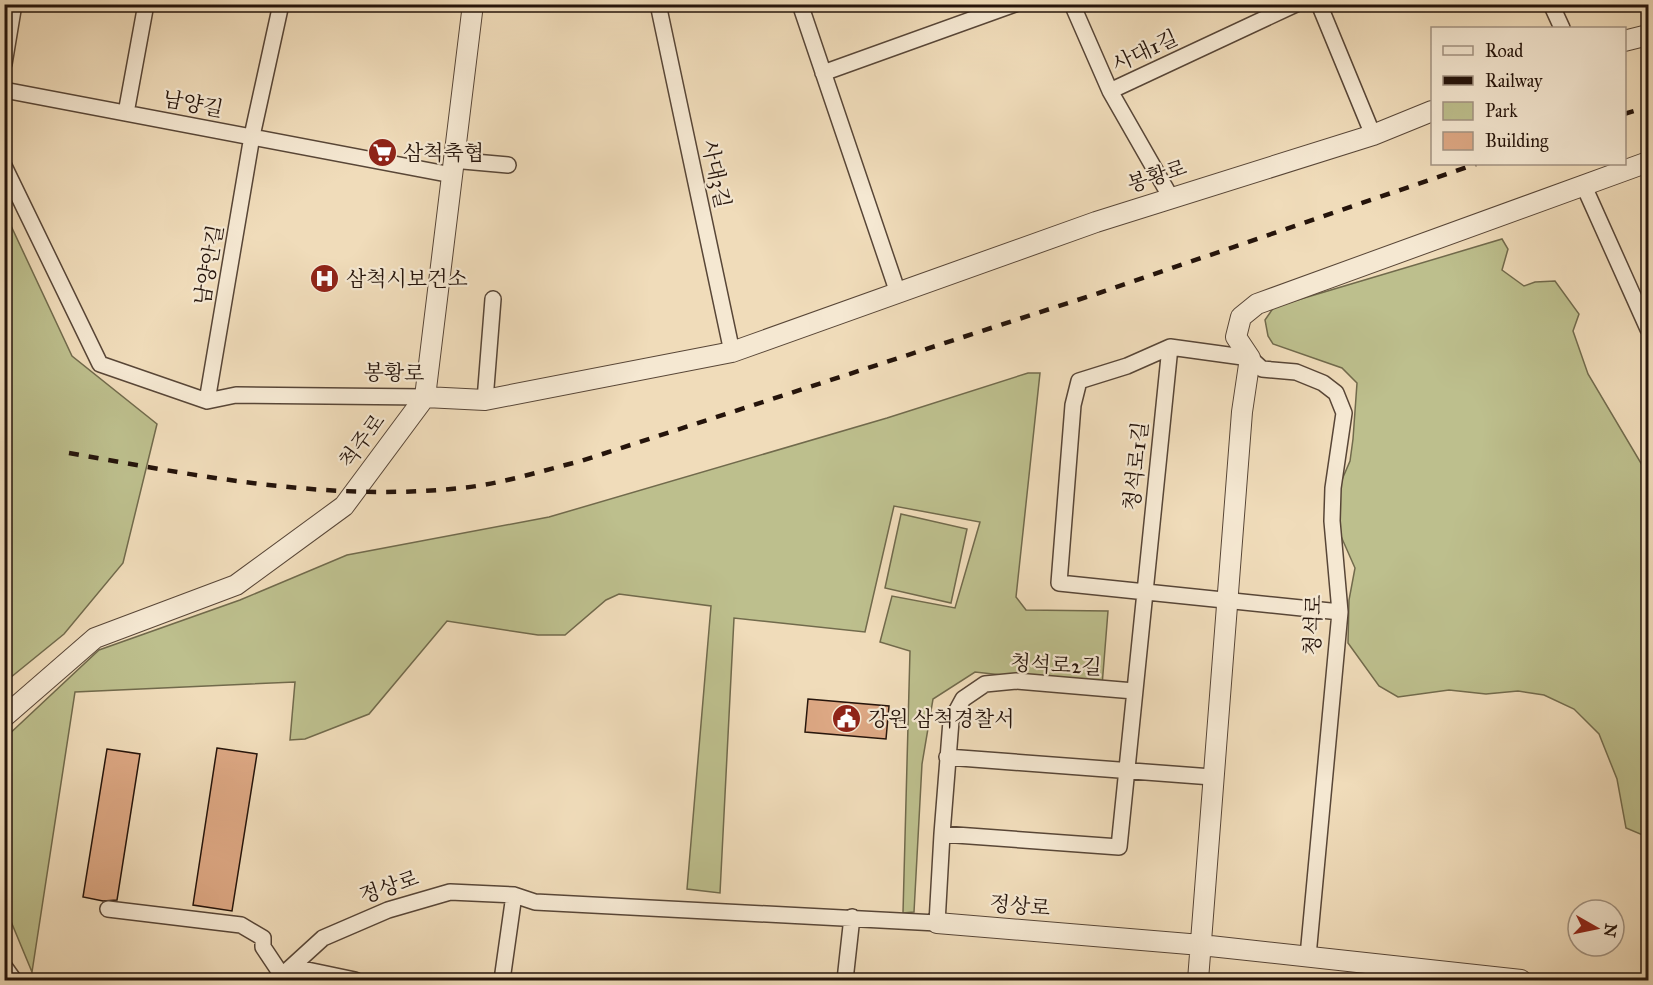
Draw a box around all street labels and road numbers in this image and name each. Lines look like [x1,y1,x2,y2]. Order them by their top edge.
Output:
street label: 사대1길 [1108,25,1182,77]
street label: 남양길 [161,85,225,123]
street label: 사대3길 [696,137,736,211]
street label: 봉황로 [1124,154,1190,198]
street label: 남양안길 [189,223,229,307]
street label: 봉황로 [363,359,425,387]
street label: 척주로 [334,409,390,473]
street label: 청석로1길 [1118,420,1154,512]
street label: 청석로 [1299,594,1327,656]
street label: 청석로2길 [1010,650,1102,680]
street label: 정상로 [356,865,422,909]
street label: 정상로 [989,890,1051,922]

